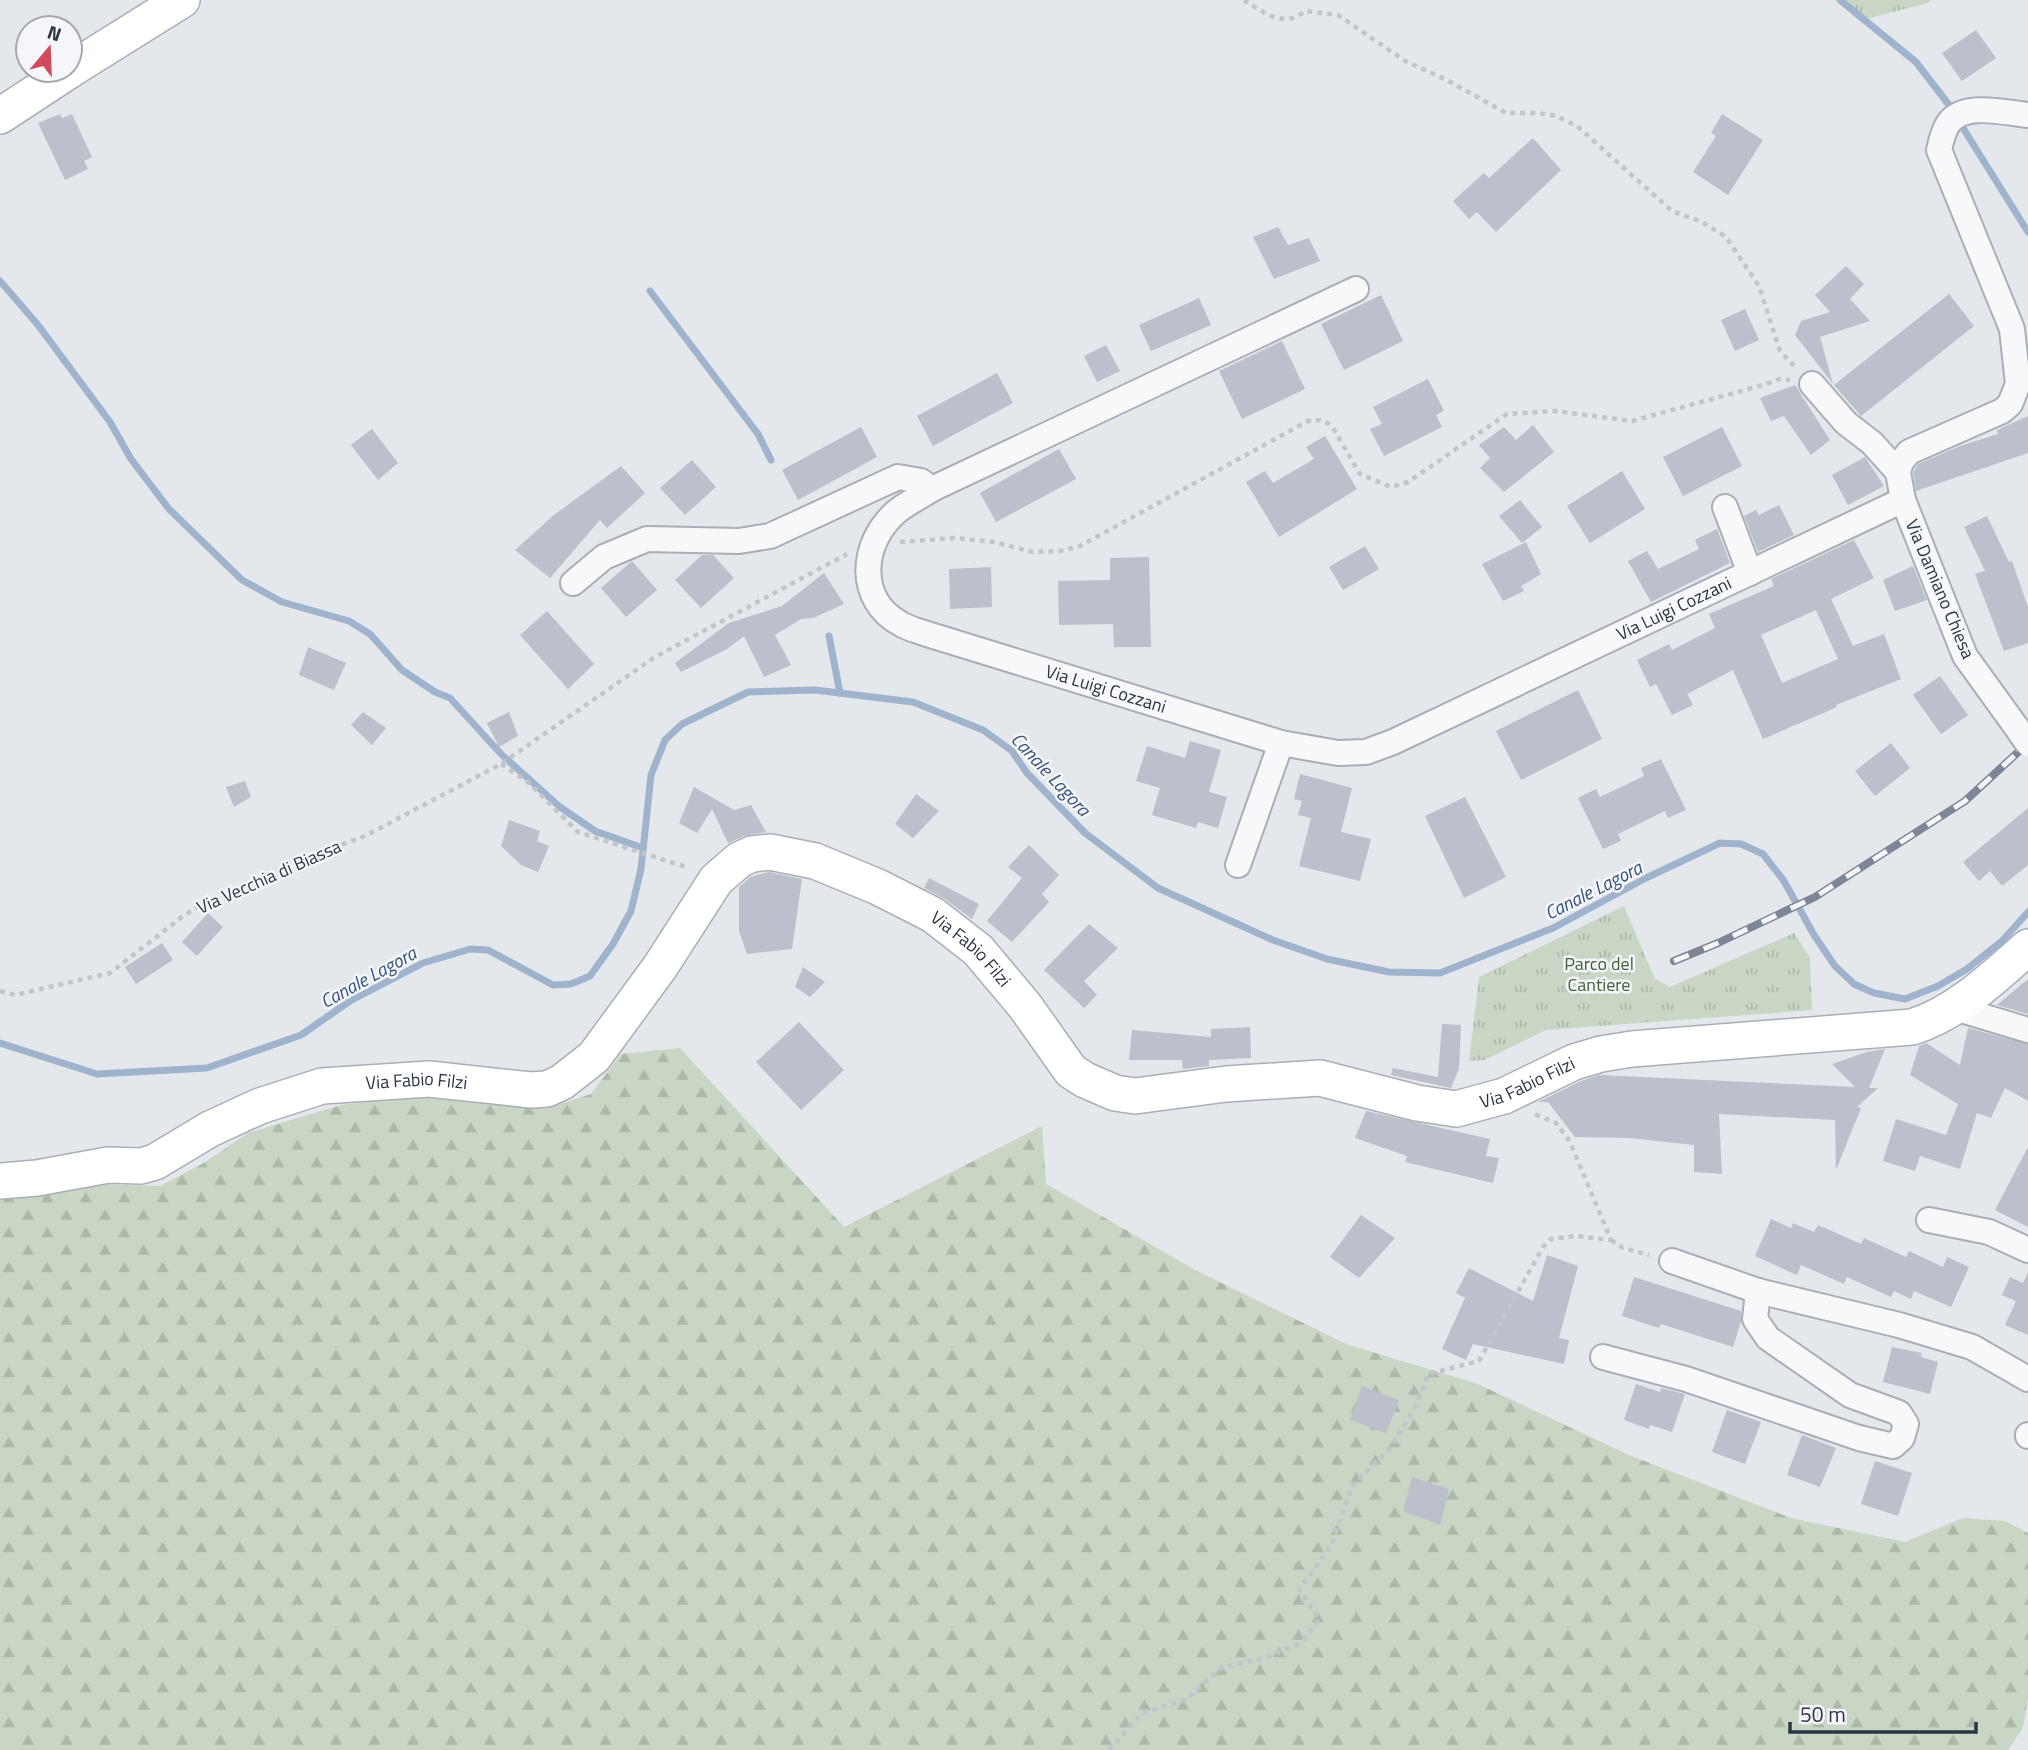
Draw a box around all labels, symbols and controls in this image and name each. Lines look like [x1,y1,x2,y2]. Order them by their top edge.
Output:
north arrow [14,14,84,84]
text: N [44,17,66,48]
street label: Via Damiano Chiesa [1899,515,1982,663]
street label: Via Luigi Cozzani [1612,569,1736,647]
street label: Via Luigi Cozzani [1042,657,1170,720]
water label: Canale Lagora [1005,725,1099,823]
street label: Via Vecchia di Biassa [192,833,345,921]
water label: Canale Lagora [1539,852,1648,927]
street label: Via Fabio Filzi [925,904,1018,993]
water label: Canale Lagora [314,937,422,1015]
park label: Parco del Cantiere [1564,950,1634,998]
street label: Via Fabio Filzi [1477,1050,1579,1115]
street label: Via Fabio Filzi [365,1065,469,1096]
scale bar [1790,1690,1976,1734]
text: 50 m [1800,1698,1846,1730]

